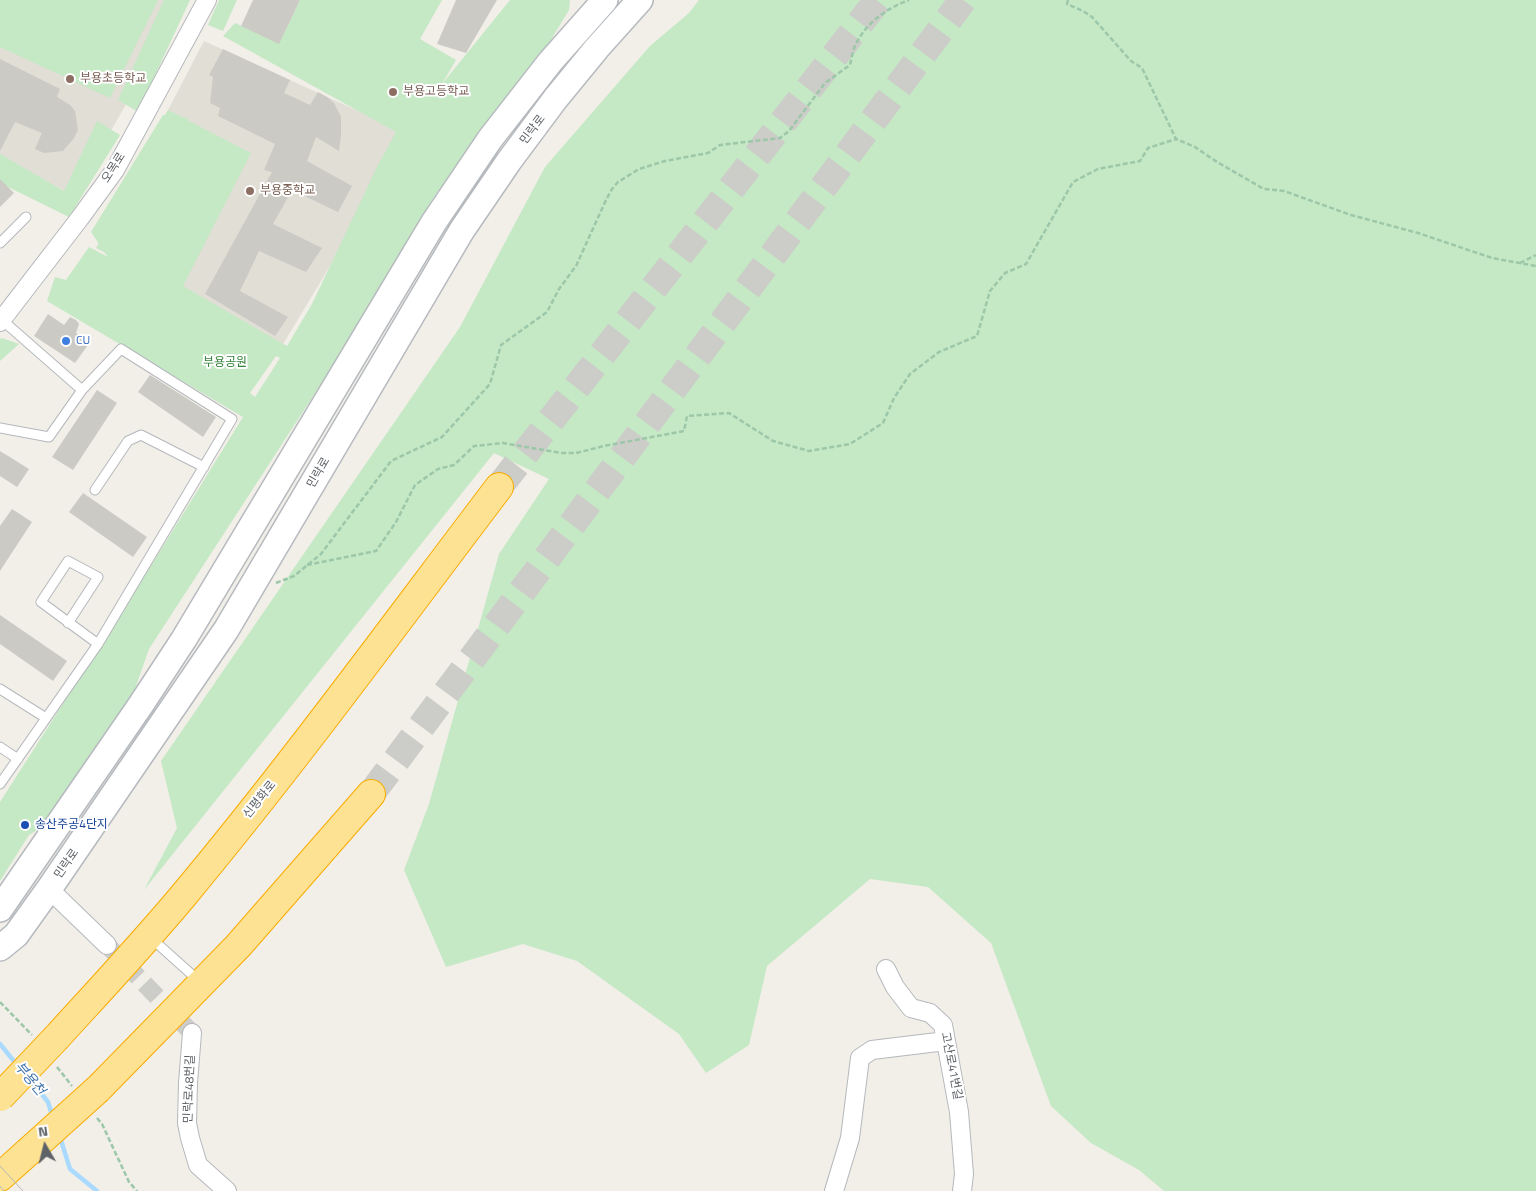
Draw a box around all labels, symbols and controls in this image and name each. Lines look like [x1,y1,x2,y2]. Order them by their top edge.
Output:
place label: 부용초등학교 [80,72,146,86]
marker: 부용초등학교 [64,73,76,85]
place label: 부용고등학교 [403,85,469,99]
marker: 부용고등학교 [387,86,399,98]
street label: 민락로 [517,112,549,148]
street label: 오목로 [99,150,129,186]
place label: 부용중학교 [260,184,315,198]
marker: 부용중학교 [244,185,256,197]
place label: CU [76,334,90,348]
marker: CU [60,335,72,347]
park label: 부용공원 [203,356,247,370]
street label: 민락로 [304,455,334,491]
street label: 신평화로 [241,778,279,822]
place label: 송산주공4단지 [35,818,108,832]
marker: 송산주공4단지 [19,819,31,831]
street label: 민락로 [52,846,82,882]
street label: 고산로41번길 [937,1031,965,1101]
street label: 민락로48번길 [182,1054,198,1124]
water label: 부용천 [10,1059,48,1099]
text: N [37,1120,49,1142]
north arrow [20,1121,70,1171]

